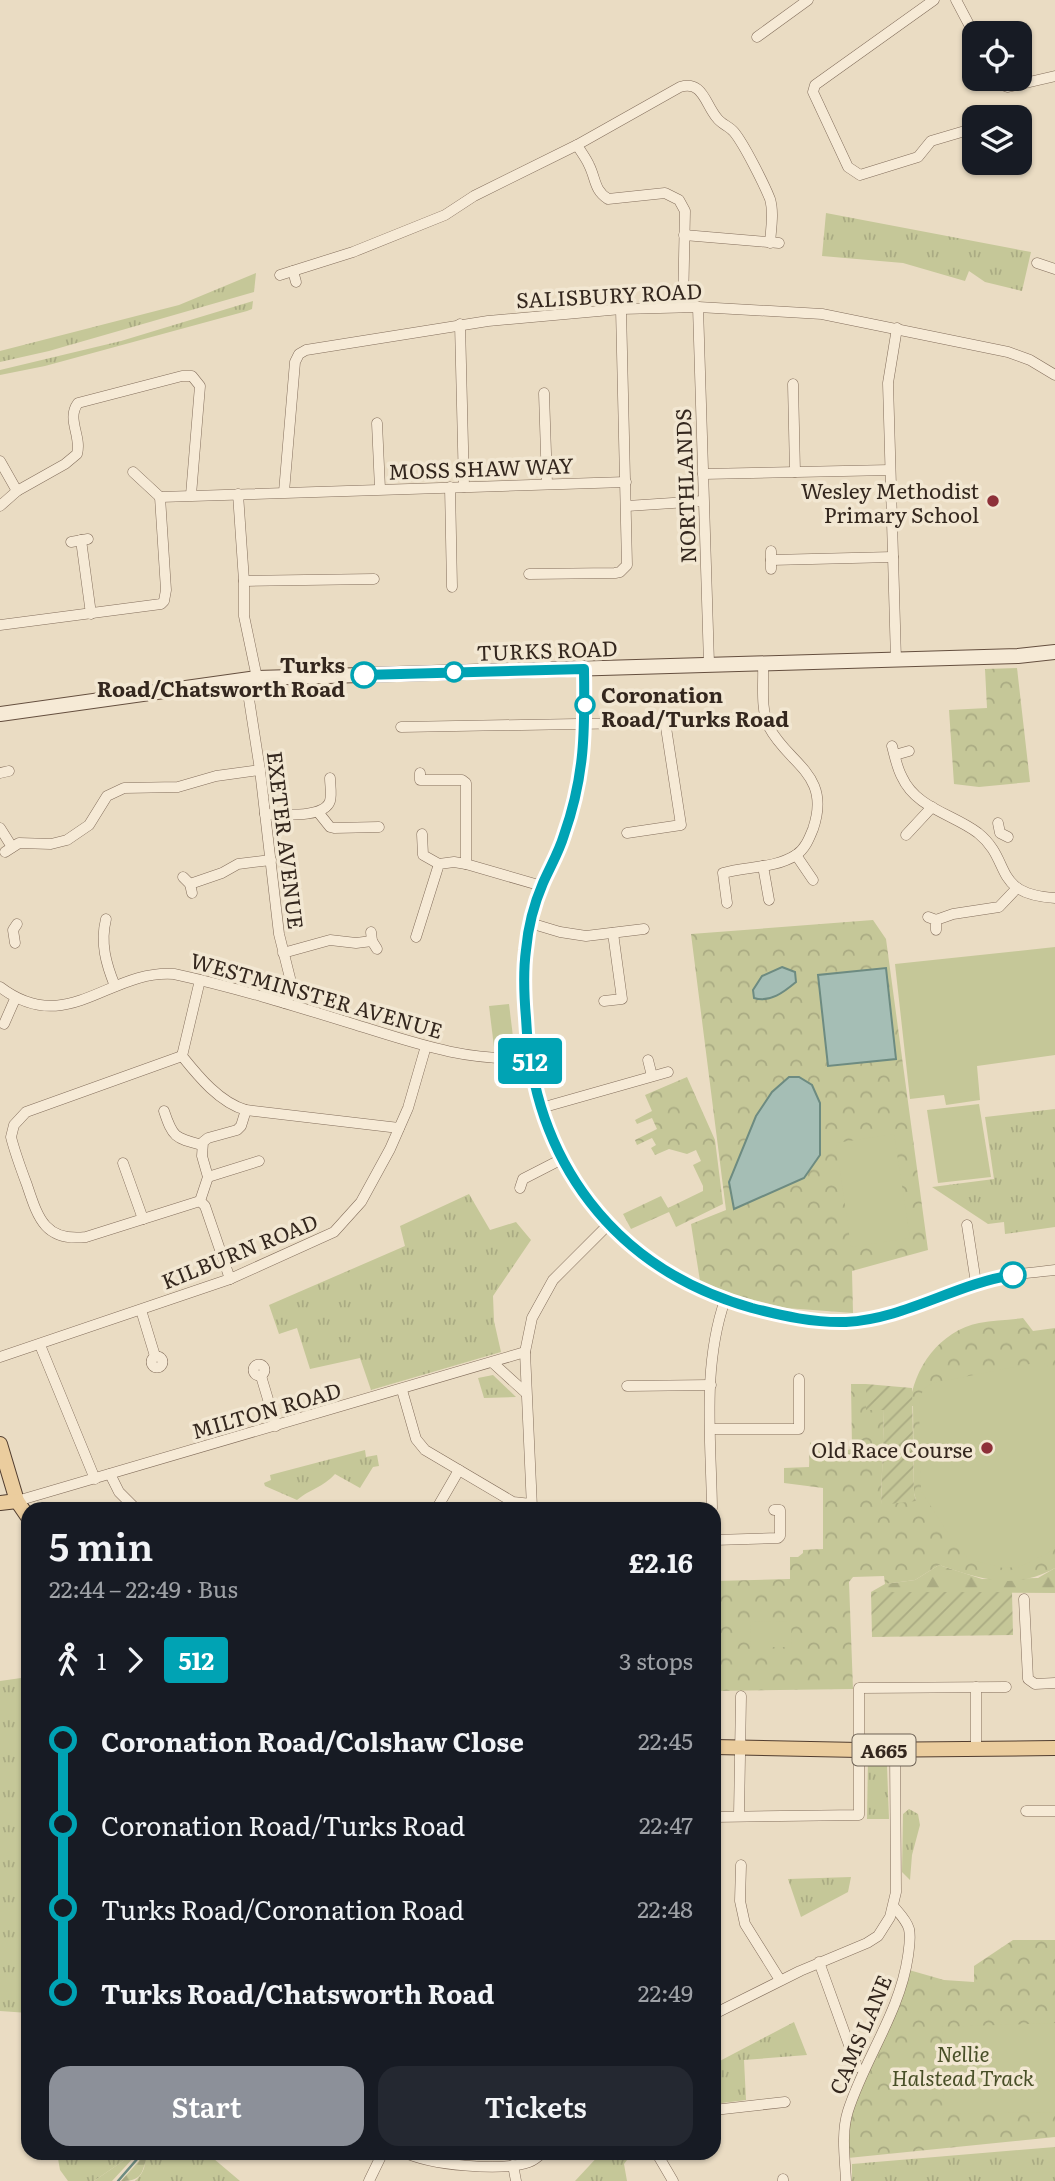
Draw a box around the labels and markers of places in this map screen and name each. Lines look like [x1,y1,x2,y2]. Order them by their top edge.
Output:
place label: Wesley Methodist Primary School [801,474,980,529]
marker: Wesley Methodist Primary School [985,493,1001,509]
place label: Turks Road/Chatsworth Road [97,648,345,703]
marker: Turks Road/Chatsworth Road [351,662,377,688]
unlabelled marker [444,662,464,682]
place label: Coronation Road/Turks Road [601,678,789,733]
marker: Coronation Road/Turks Road [575,695,595,715]
unlabelled marker [1000,1262,1026,1288]
place label: Old Race Course [811,1433,973,1464]
marker: Old Race Course [979,1440,995,1456]

